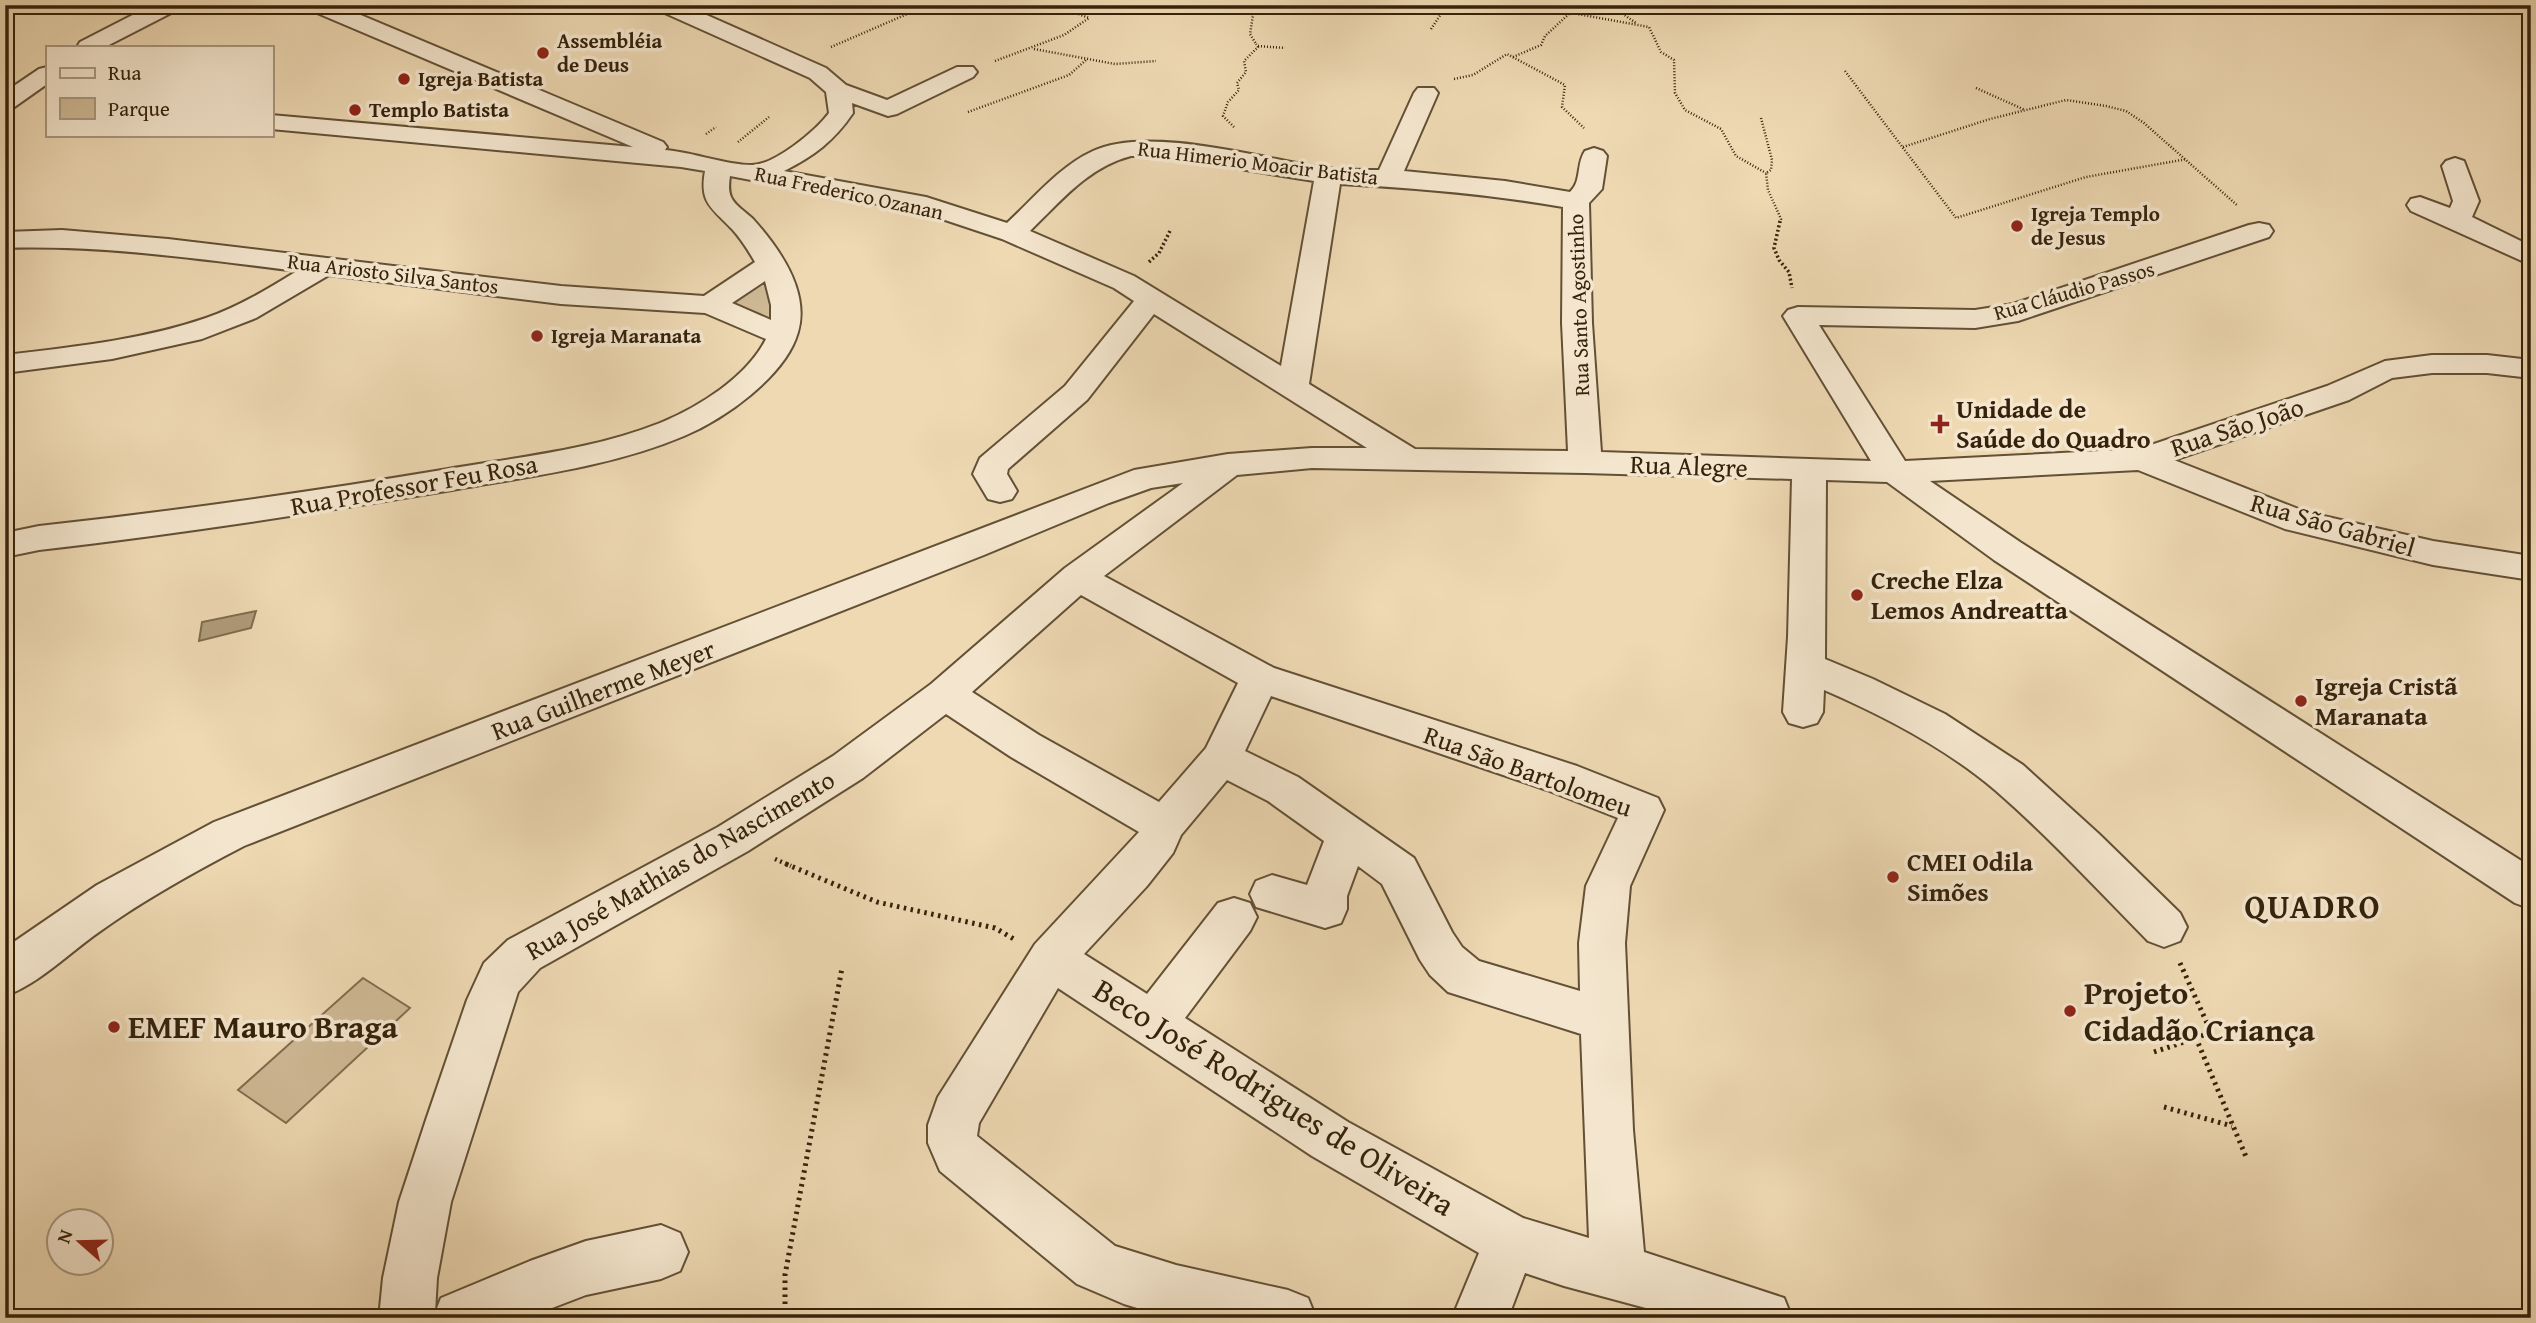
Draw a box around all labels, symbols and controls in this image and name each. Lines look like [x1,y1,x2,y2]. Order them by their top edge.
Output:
place label: Assembléia de Deus [557,25,663,80]
marker: Assembléia de Deus [535,45,551,61]
legend [46,46,273,136]
text: Rua [108,57,141,88]
place label: Igreja Batista [418,63,544,94]
marker: Igreja Batista [396,71,412,87]
text: Parque [108,93,170,124]
place label: Templo Batista [369,94,509,125]
marker: Templo Batista [347,102,363,118]
street label: Rua Himerio Moacir Batista [1136,132,1380,193]
street label: Rua Frederico Ozanan [752,157,946,228]
place label: Igreja Templo de Jesus [2031,198,2160,253]
street label: Rua Santo Agostinho [1560,213,1597,397]
marker: Igreja Templo de Jesus [2009,218,2025,234]
street label: Rua Ariosto Silva Santos [286,245,500,302]
street label: Rua Cláudio Passos [1990,253,2158,328]
place label: Igreja Maranata [551,320,702,351]
marker: Igreja Maranata [529,328,545,344]
street label: Rua São João [2165,387,2309,466]
place label: Unidade de Saúde do Quadro [1956,389,2151,458]
marker: Unidade de Saúde do Quadro [1930,414,1950,434]
street label: Rua Professor Feu Rosa [287,443,541,525]
street label: Rua Alegre [1629,444,1749,487]
street label: Rua São Gabriel [2246,482,2420,567]
place label: Creche Elza Lemos Andreatta [1871,560,2069,629]
marker: Creche Elza Lemos Andreatta [1849,587,1865,603]
street label: Rua Guilherme Meyer [485,629,721,750]
place label: Igreja Cristã Maranata [2315,666,2458,735]
marker: Igreja Cristã Maranata [2293,693,2309,709]
street label: Rua São Bartolomeu [1418,715,1638,826]
street label: Rua José Mathias do Nascimento [518,760,842,969]
place label: CMEI Odila Simões [1907,842,2034,911]
marker: CMEI Odila Simões [1885,869,1901,885]
district label: QUADRO [2244,882,2382,930]
street label: Beco José Rodrigues de Oliveira [1085,966,1464,1227]
place label: Projeto Cidadão Criança [2084,969,2315,1053]
place label: EMEF Mauro Braga [128,1003,398,1050]
marker: Projeto Cidadão Criança [2062,1003,2078,1019]
marker: EMEF Mauro Braga [106,1019,122,1035]
north arrow [46,1208,116,1278]
text: N [49,1225,79,1247]

